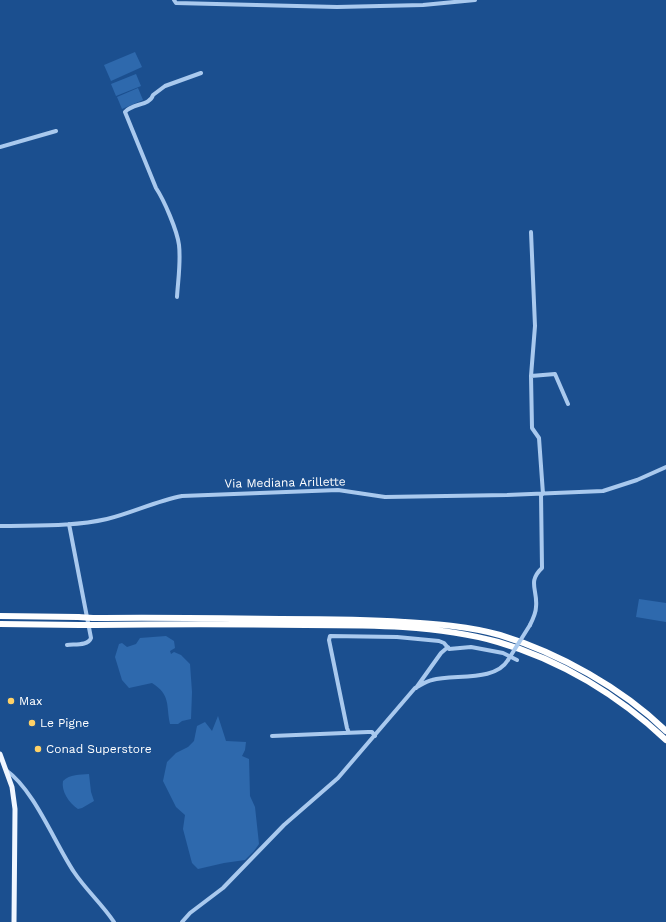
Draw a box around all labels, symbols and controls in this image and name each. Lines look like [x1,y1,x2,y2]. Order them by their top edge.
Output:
street label: Via Mediana Arillette [224,475,346,491]
place label: Max [19,694,42,708]
marker: Max [6,696,16,706]
place label: Le Pigne [40,716,89,730]
marker: Le Pigne [27,718,37,728]
place label: Conad Superstore [46,742,152,756]
marker: Conad Superstore [33,744,43,754]

